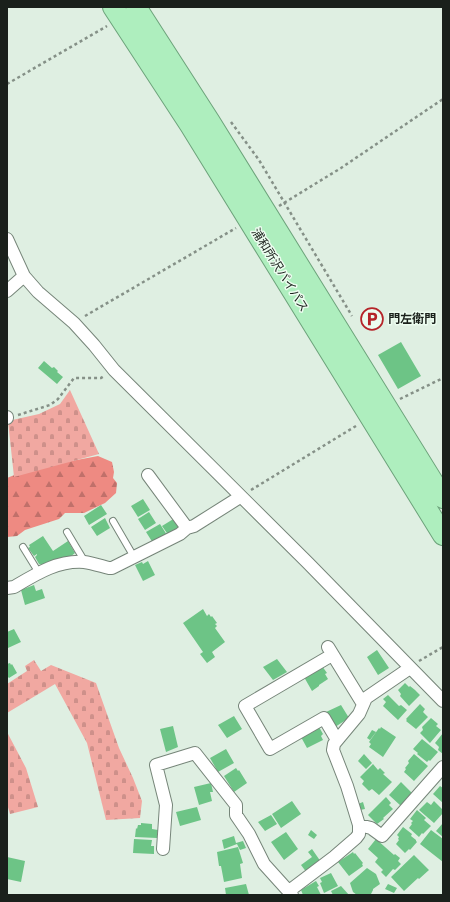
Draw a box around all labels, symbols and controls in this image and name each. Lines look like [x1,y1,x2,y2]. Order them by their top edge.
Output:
street label: 浦和所沢バイパス [248,225,313,315]
parking icon: 門左衛門 [359,306,385,332]
place label: 門左衛門 [388,310,436,327]

